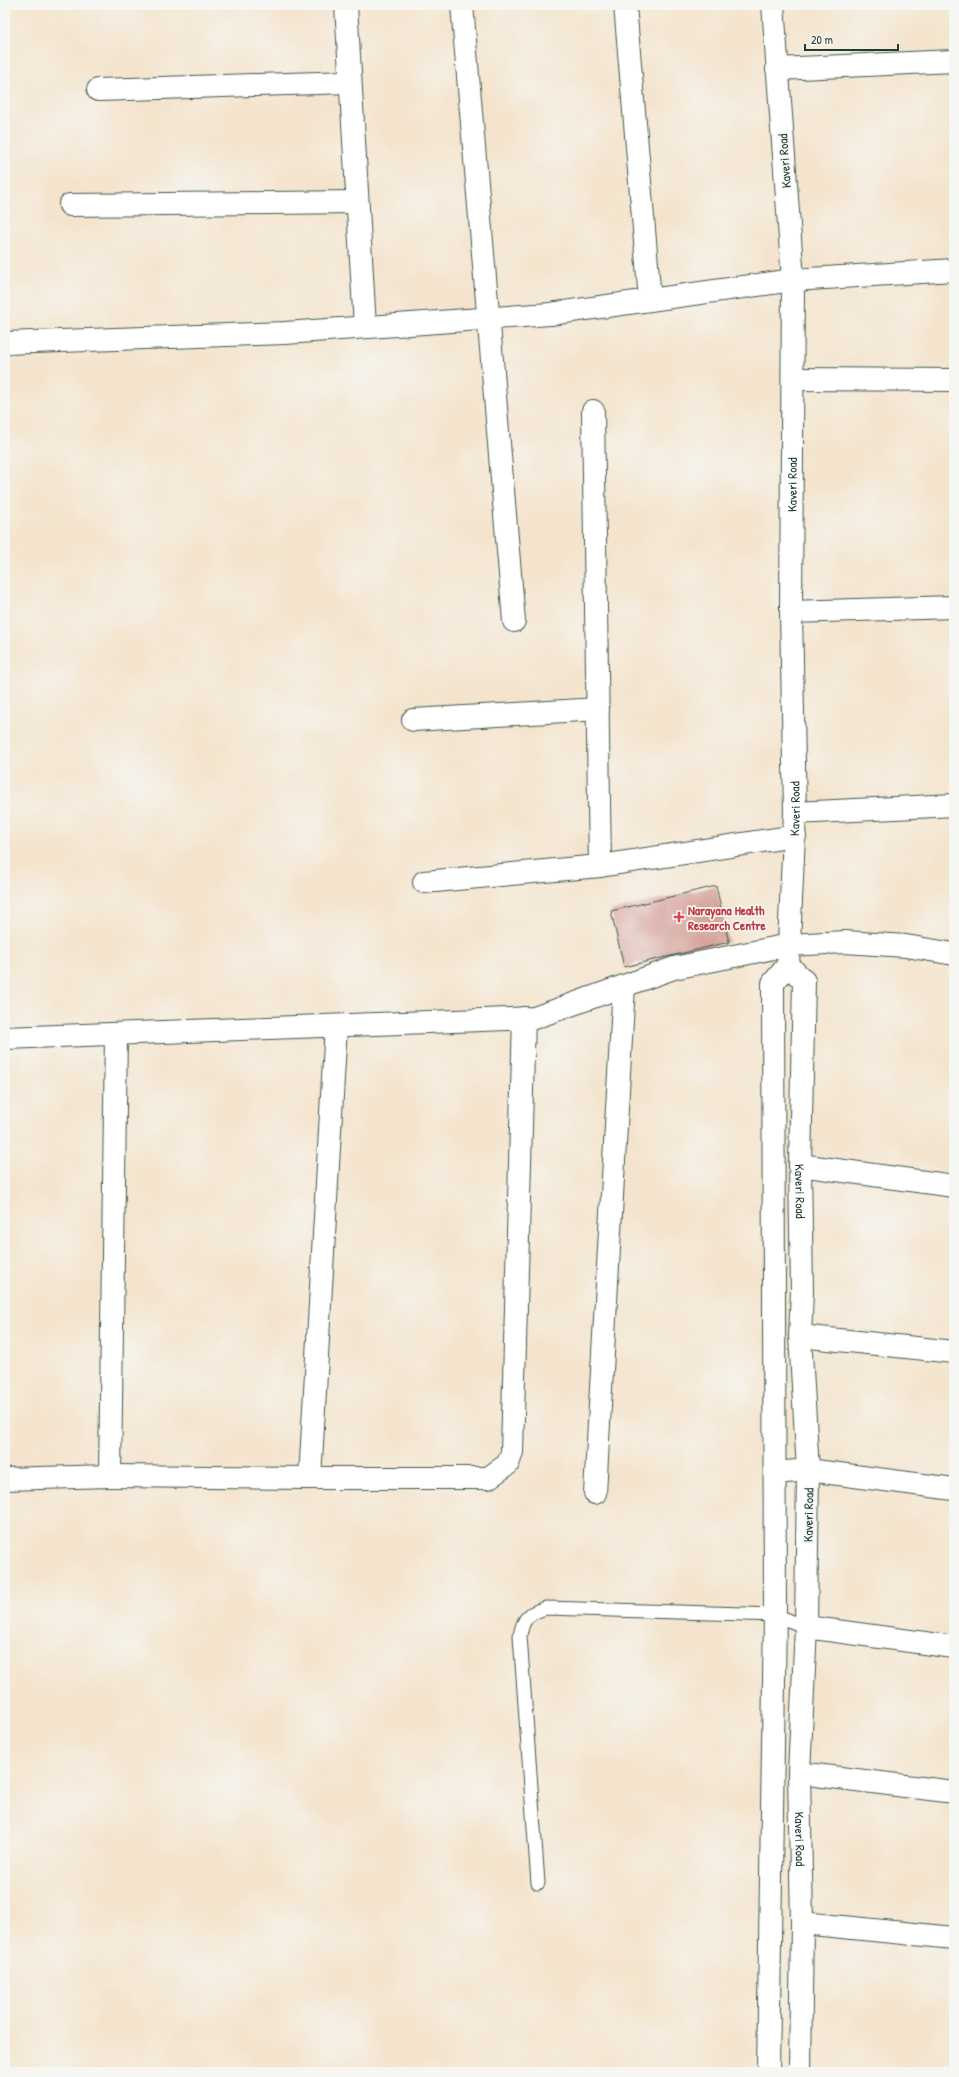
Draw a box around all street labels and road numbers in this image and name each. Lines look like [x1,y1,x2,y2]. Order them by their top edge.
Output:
street label: Kaveri Road [773,133,795,189]
street label: Kaveri Road [783,457,801,512]
street label: Kaveri Road [785,781,804,836]
street label: Kaveri Road [791,1164,810,1219]
street label: Kaveri Road [799,1488,817,1542]
street label: Kaveri Road [791,1811,810,1866]

